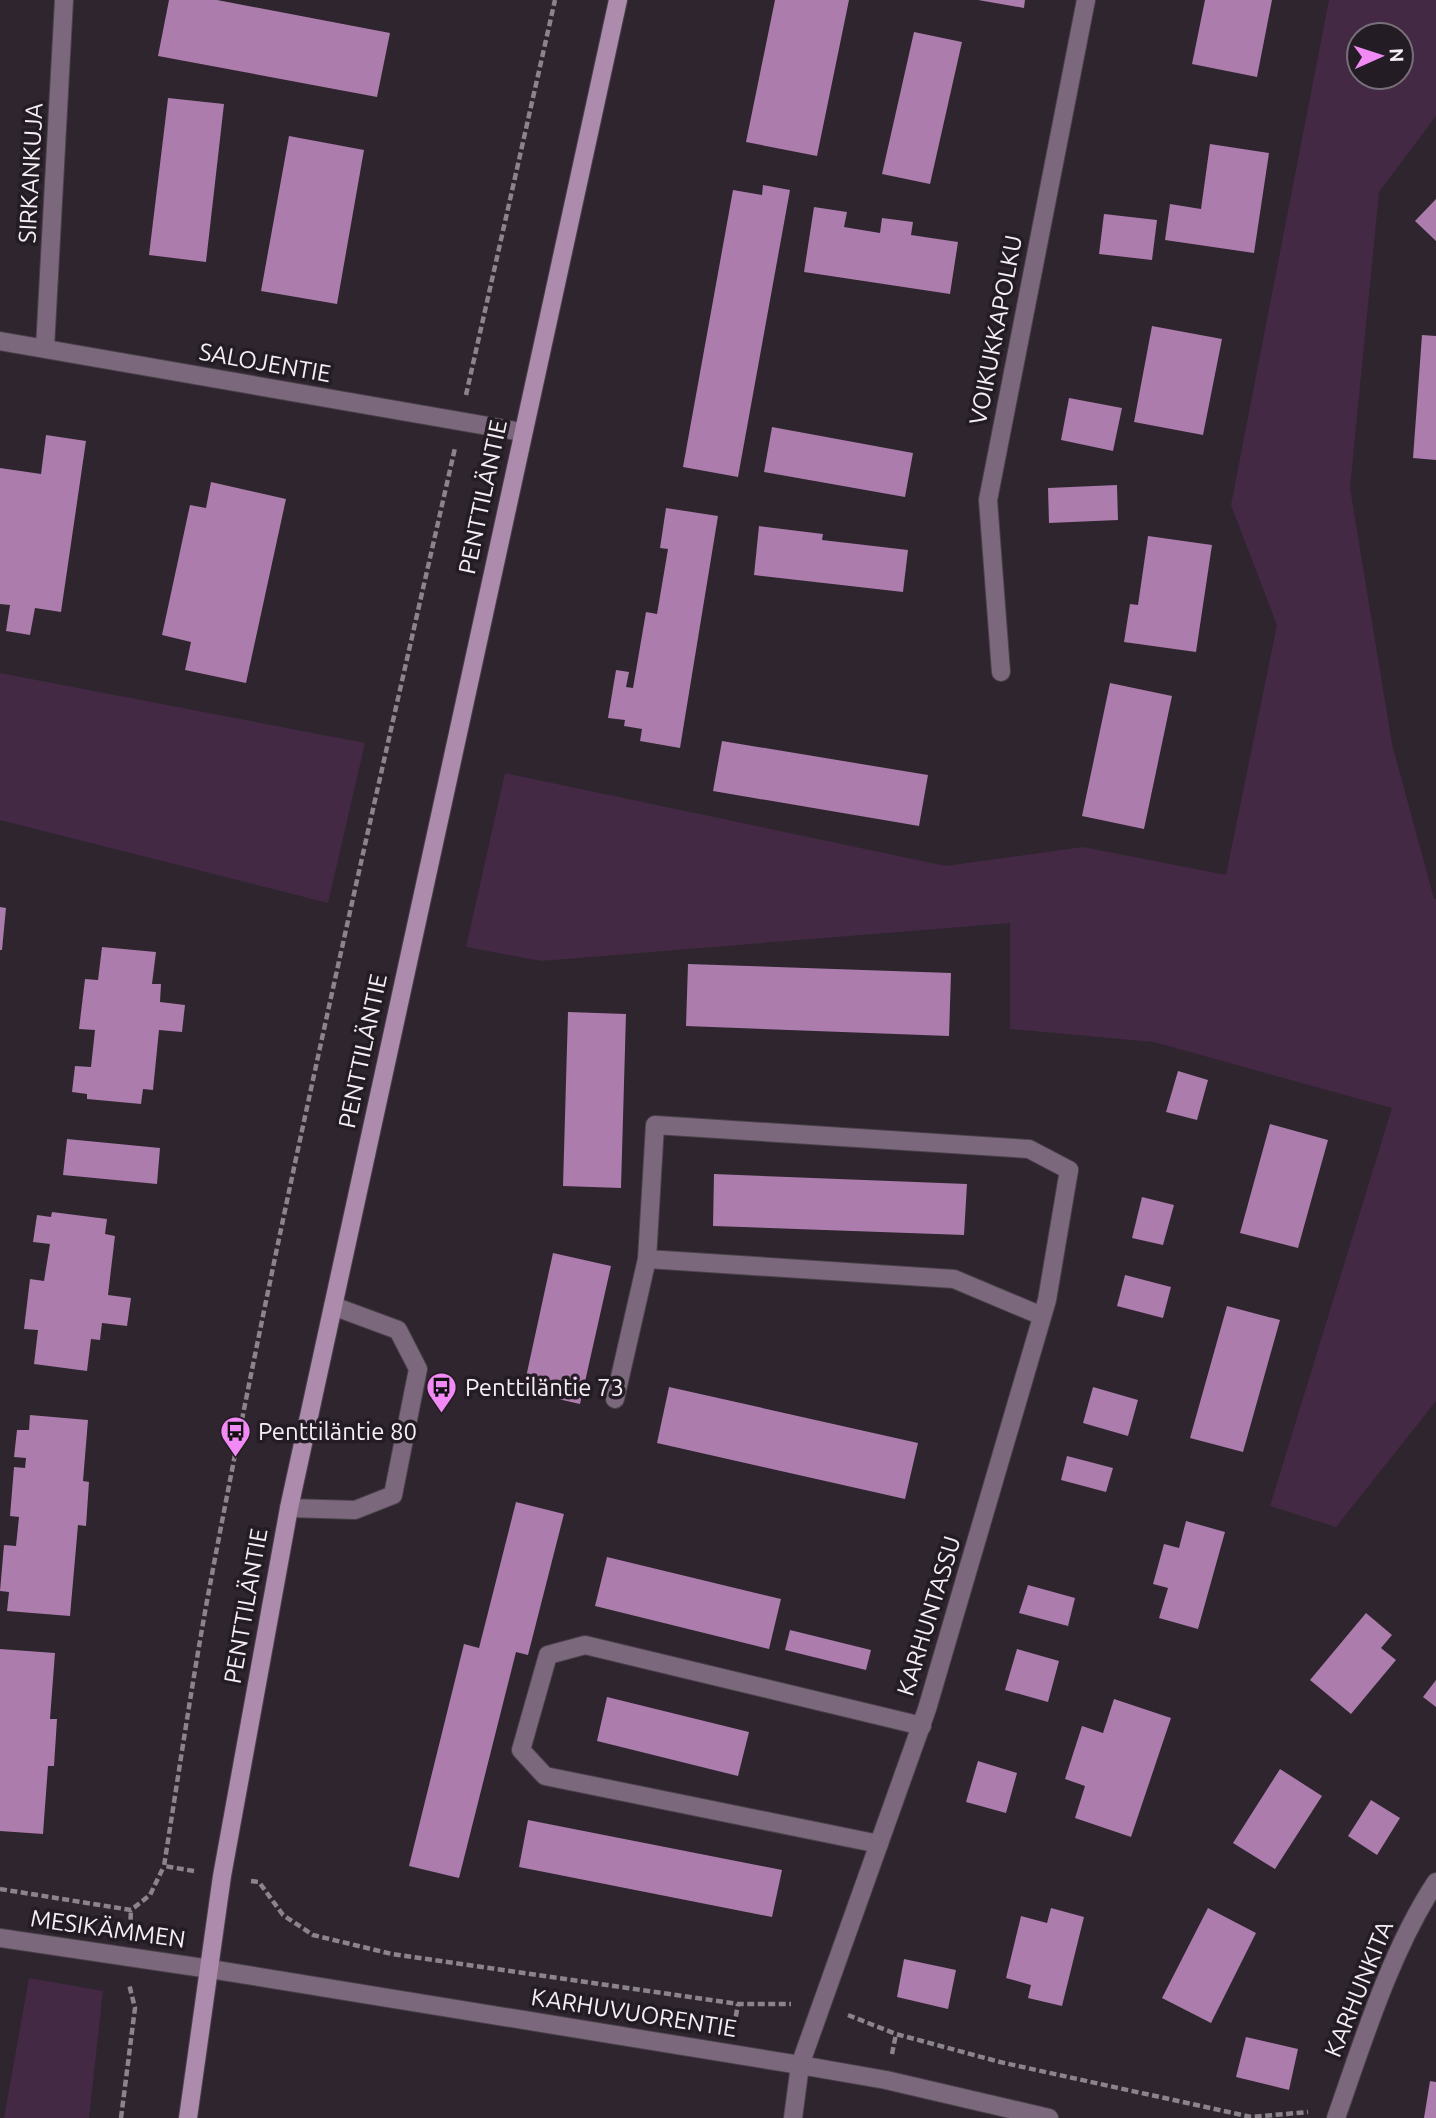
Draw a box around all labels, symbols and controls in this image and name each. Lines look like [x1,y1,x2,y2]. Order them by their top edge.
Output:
north arrow [1345,21,1415,91]
text: N [1386,47,1408,63]
street label: SIRKANKUJA [13,102,48,244]
street label: VOIKUKKAPOLKU [964,233,1027,427]
street label: SALOJENTIE [197,338,333,387]
street label: PENTTILÄNTIE [453,417,512,576]
street label: PENTTILÄNTIE [333,971,392,1130]
bus stop icon: Penttiläntie 73 [425,1371,459,1415]
place label: Penttiläntie 73 [465,1374,624,1401]
bus stop icon: Penttiläntie 80 [218,1415,252,1459]
place label: Penttiläntie 80 [258,1418,417,1445]
street label: PENTTILÄNTIE [219,1526,272,1686]
street label: KARHUNTASSU [891,1533,966,1699]
street label: MESIKÄMMEN [29,1904,187,1953]
street label: KARHUNKITA [1319,1916,1398,2061]
street label: KARHUVUORENTIE [529,1983,739,2042]

